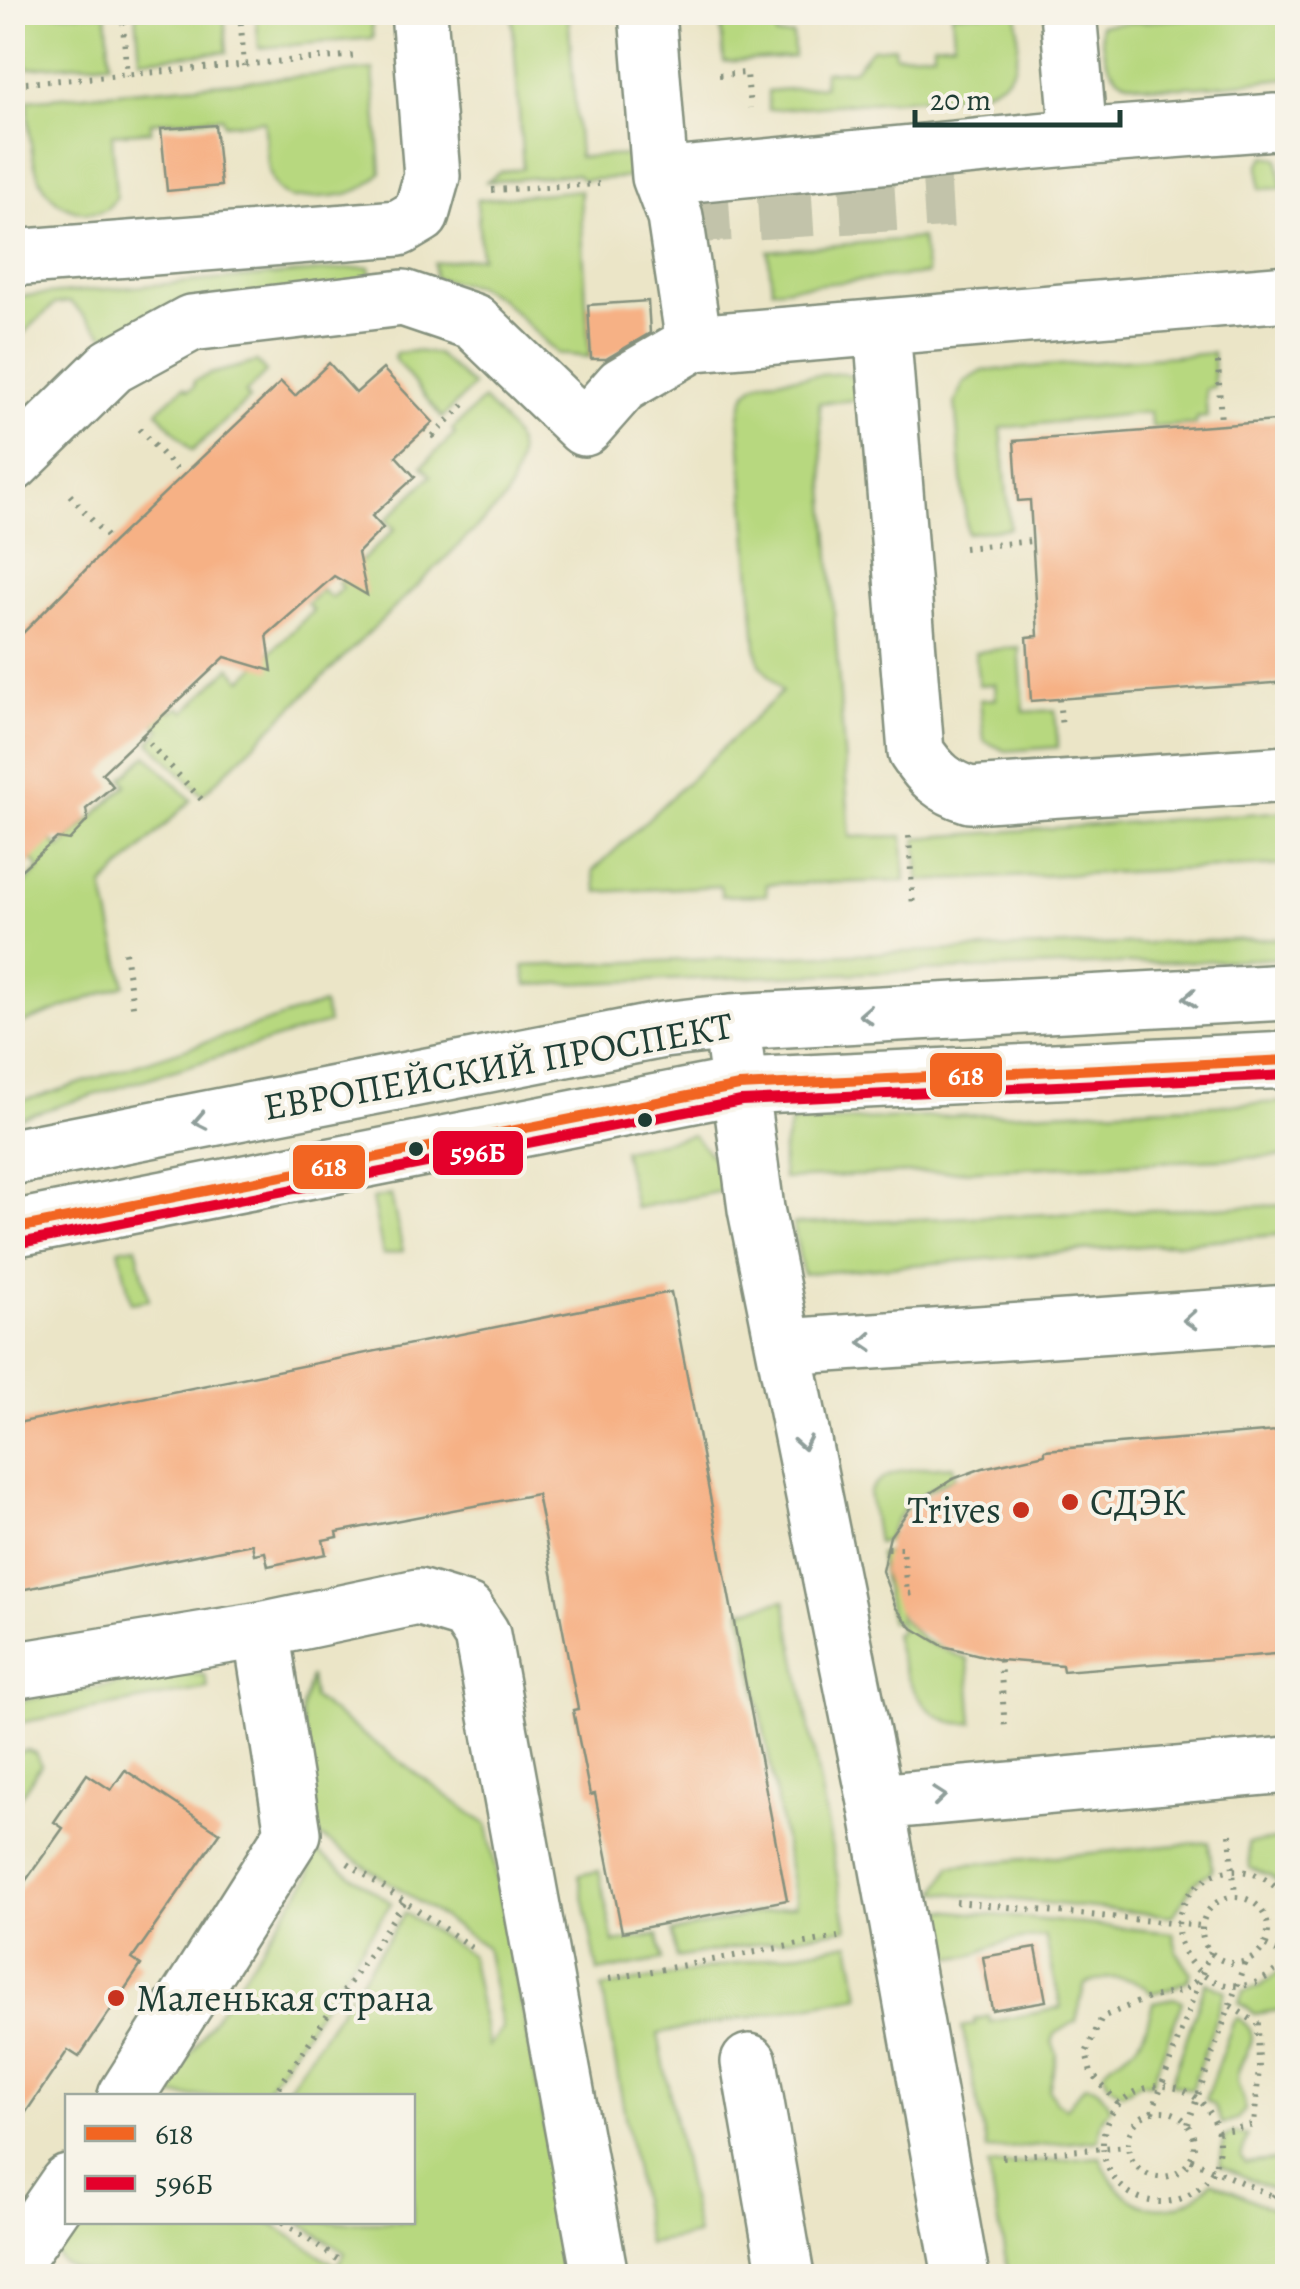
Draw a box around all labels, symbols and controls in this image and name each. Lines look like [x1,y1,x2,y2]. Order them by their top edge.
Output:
scale bar [915,65,1120,127]
text: 20 m [930,80,991,120]
one-way arrow [1182,987,1198,1008]
street label: ЕВРОПЕЙСКИЙ ПРОСПЕКТ [259,999,737,1133]
one-way arrow [857,1004,873,1025]
line badge: 618 [928,1051,1004,1099]
text: 618 [948,1057,984,1095]
one-way arrow [192,1109,209,1130]
unlabelled marker [635,1110,655,1130]
line badge: 596Б [431,1129,525,1177]
text: 596Б [450,1134,506,1172]
unlabelled marker [406,1139,426,1159]
line badge: 618 [291,1143,367,1191]
text: 618 [311,1148,347,1186]
one-way arrow [1182,1309,1198,1330]
one-way arrow [858,1331,874,1352]
one-way arrow [792,1434,813,1451]
place label: СДЭК [1090,1476,1186,1528]
place label: Trives [908,1484,1001,1536]
marker: СДЭК [1059,1491,1081,1513]
marker: Trives [1010,1499,1032,1521]
one-way arrow [932,1785,948,1807]
place label: Маленькая страна [136,1972,434,2024]
marker: Маленькая страна [105,1987,127,2009]
legend [65,2094,415,2224]
text: 618 [155,2114,194,2154]
text: 596Б [155,2164,213,2204]

